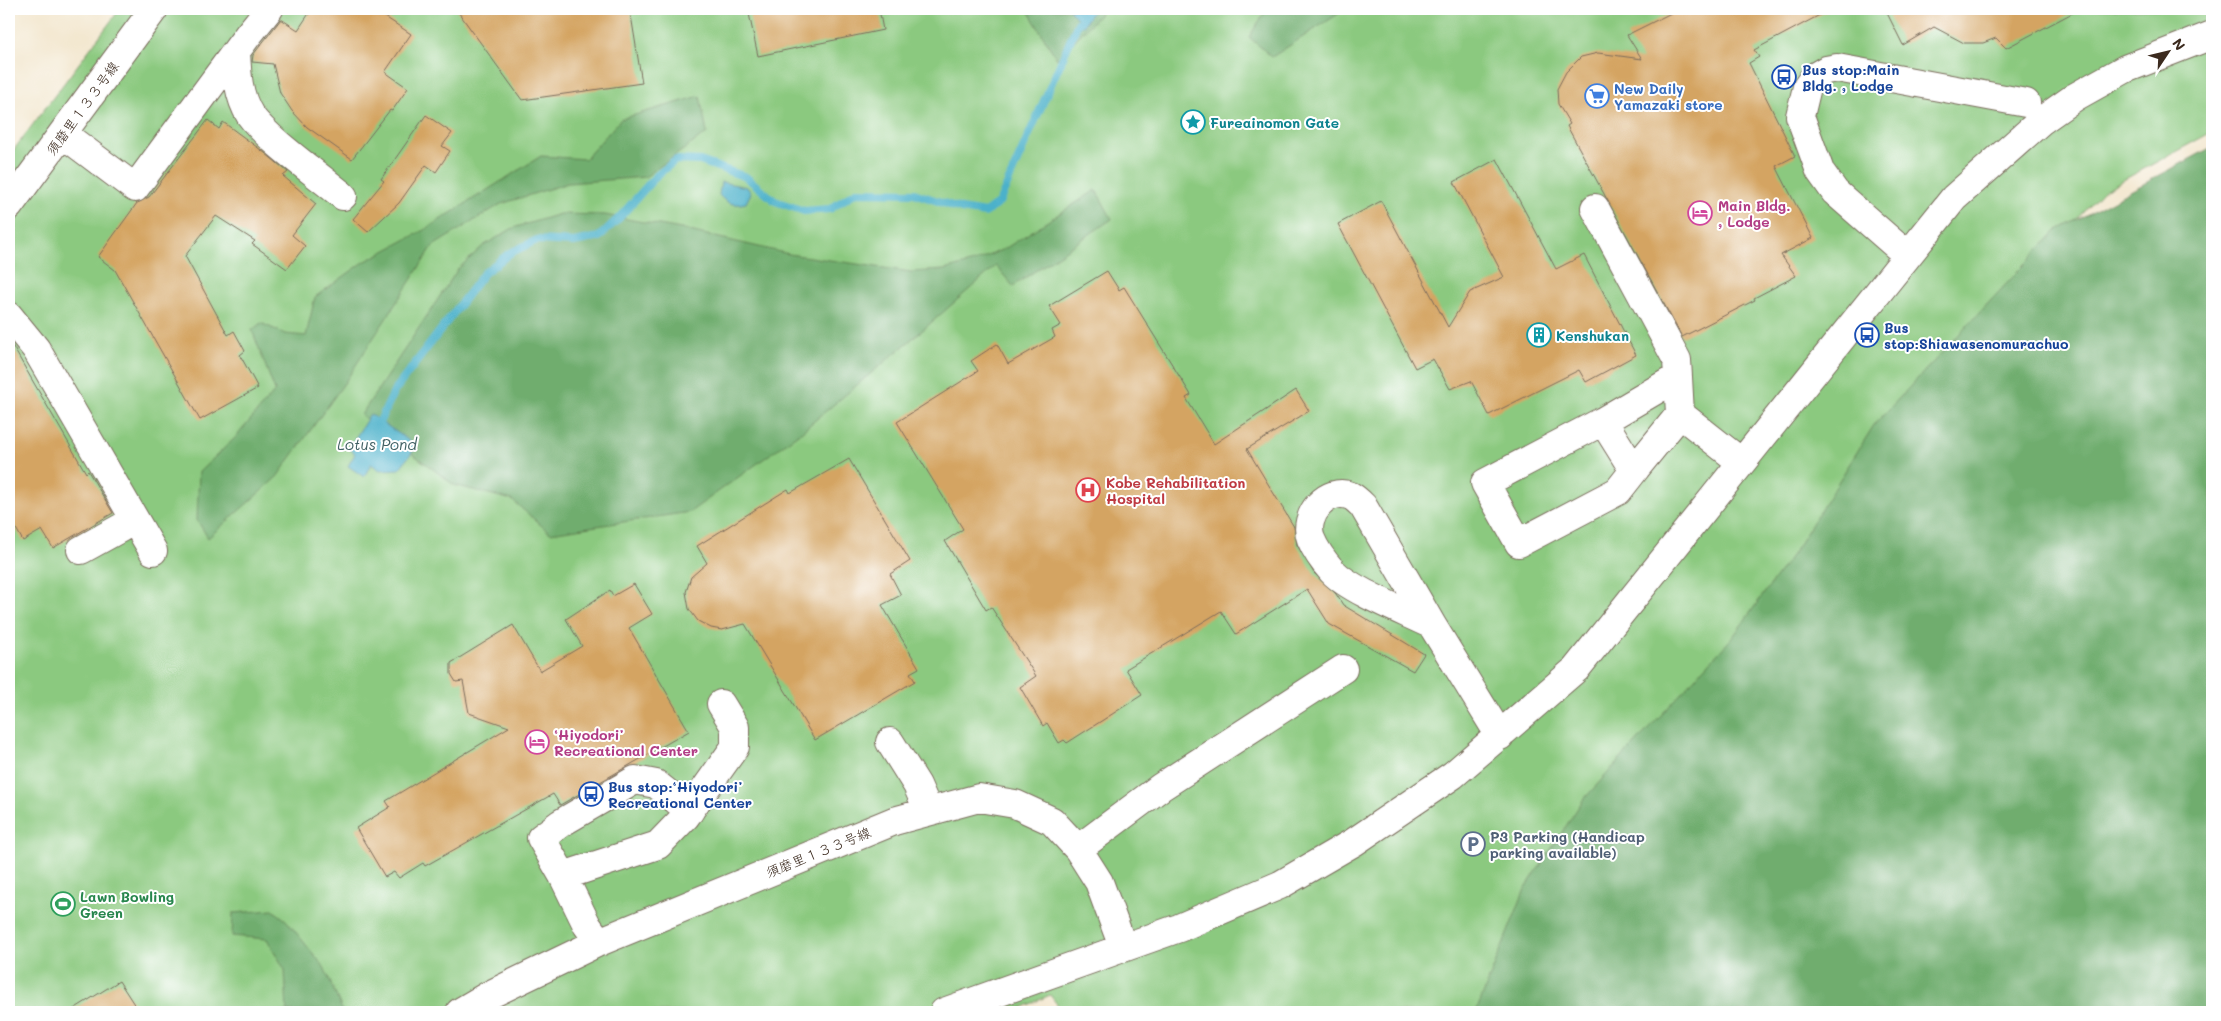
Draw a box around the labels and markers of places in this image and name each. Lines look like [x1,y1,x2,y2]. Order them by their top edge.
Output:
place label: Bus stop:Main Bldg. , Lodge [1802,60,1899,95]
bus stop icon: Bus stop:Main Bldg. , Lodge [1771,64,1797,90]
place label: New Daily Yamazaki store [1614,79,1723,114]
supermarket icon: New Daily Yamazaki store [1584,83,1610,109]
place icon: Fureainomon Gate [1180,109,1206,135]
place label: Fureainomon Gate [1210,113,1339,132]
place label: Main Bldg. , Lodge [1718,196,1790,231]
hotel icon: Main Bldg. , Lodge [1687,200,1713,226]
place label: Bus stop:Shiawasenomurachuo [1884,318,2069,353]
building icon: Kenshukan [1526,322,1552,348]
bus stop icon: Bus stop:Shiawasenomurachuo [1854,322,1880,348]
place label: Kenshukan [1556,326,1629,345]
place label: Kobe Rehabilitation Hospital [1106,473,1245,508]
hospital icon: Kobe Rehabilitation Hospital [1075,477,1101,503]
place label: ‘Hiyodori’ Recreational Center [554,725,698,760]
hotel icon: ‘Hiyodori’ Recreational Center [524,729,550,755]
place label: Bus stop:‘Hiyodori’ Recreational Center [608,777,752,812]
bus stop icon: Bus stop:‘Hiyodori’ Recreational Center [578,781,604,807]
place label: P3 Parking (Handicap parking available) [1490,827,1645,862]
parking icon: P3 Parking (Handicap parking available) [1460,831,1486,857]
place label: Lawn Bowling Green [80,887,174,922]
sports icon: Lawn Bowling Green [50,891,76,917]

